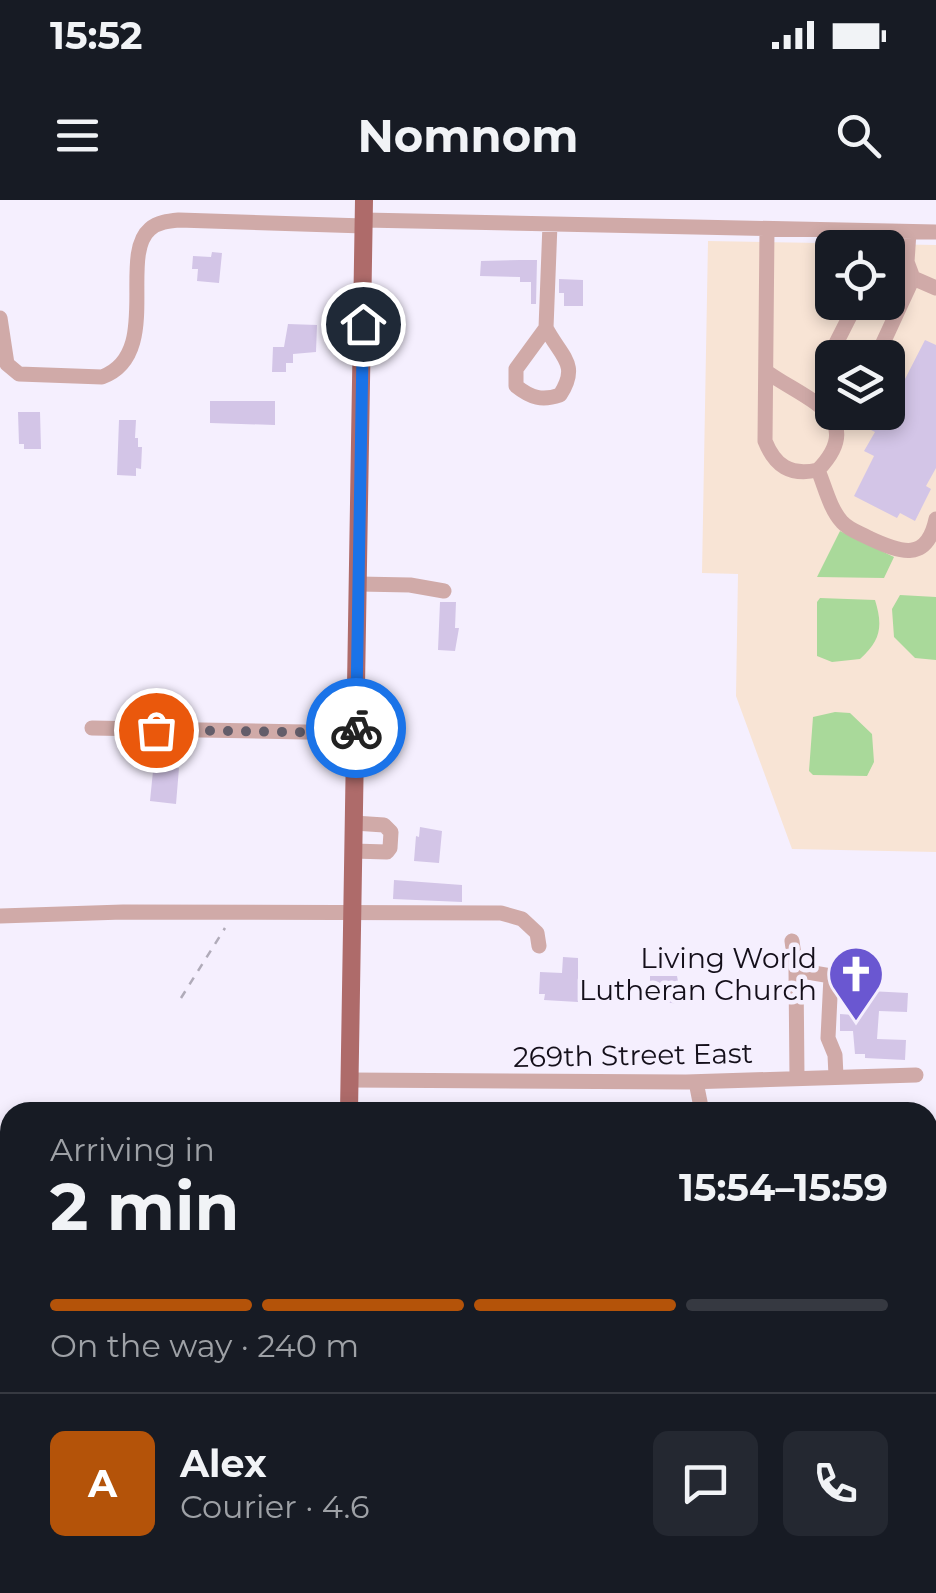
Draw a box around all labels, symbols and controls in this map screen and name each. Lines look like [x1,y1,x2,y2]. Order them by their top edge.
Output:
text: 15:52 [50,12,142,59]
icon: menu [50,108,105,163]
text: Nomnom [358,108,579,163]
icon: search [831,108,886,163]
map controls [815,230,905,430]
button: locate [815,230,905,320]
pin [321,282,406,367]
icon: home [336,297,391,352]
button: layers [815,340,905,430]
courier [306,678,406,778]
pin [114,688,199,773]
icon: bike [329,701,384,756]
icon: bag [129,703,184,758]
place label: Living World Lutheran Church [579,941,817,1007]
church icon: Living World Lutheran Church [826,944,886,1023]
street label: 269th Street East [513,1036,753,1074]
text: Arriving in [50,1130,215,1169]
text: 15:54–15:59 [679,1164,888,1211]
text: 2 min [50,1167,239,1246]
text: On the way · 240 m [50,1326,359,1365]
button: chat [653,1431,758,1536]
button: phone [783,1431,888,1536]
text: Alex [180,1440,267,1487]
text: A [88,1460,117,1507]
text: Courier · 4.6 [180,1487,369,1526]

